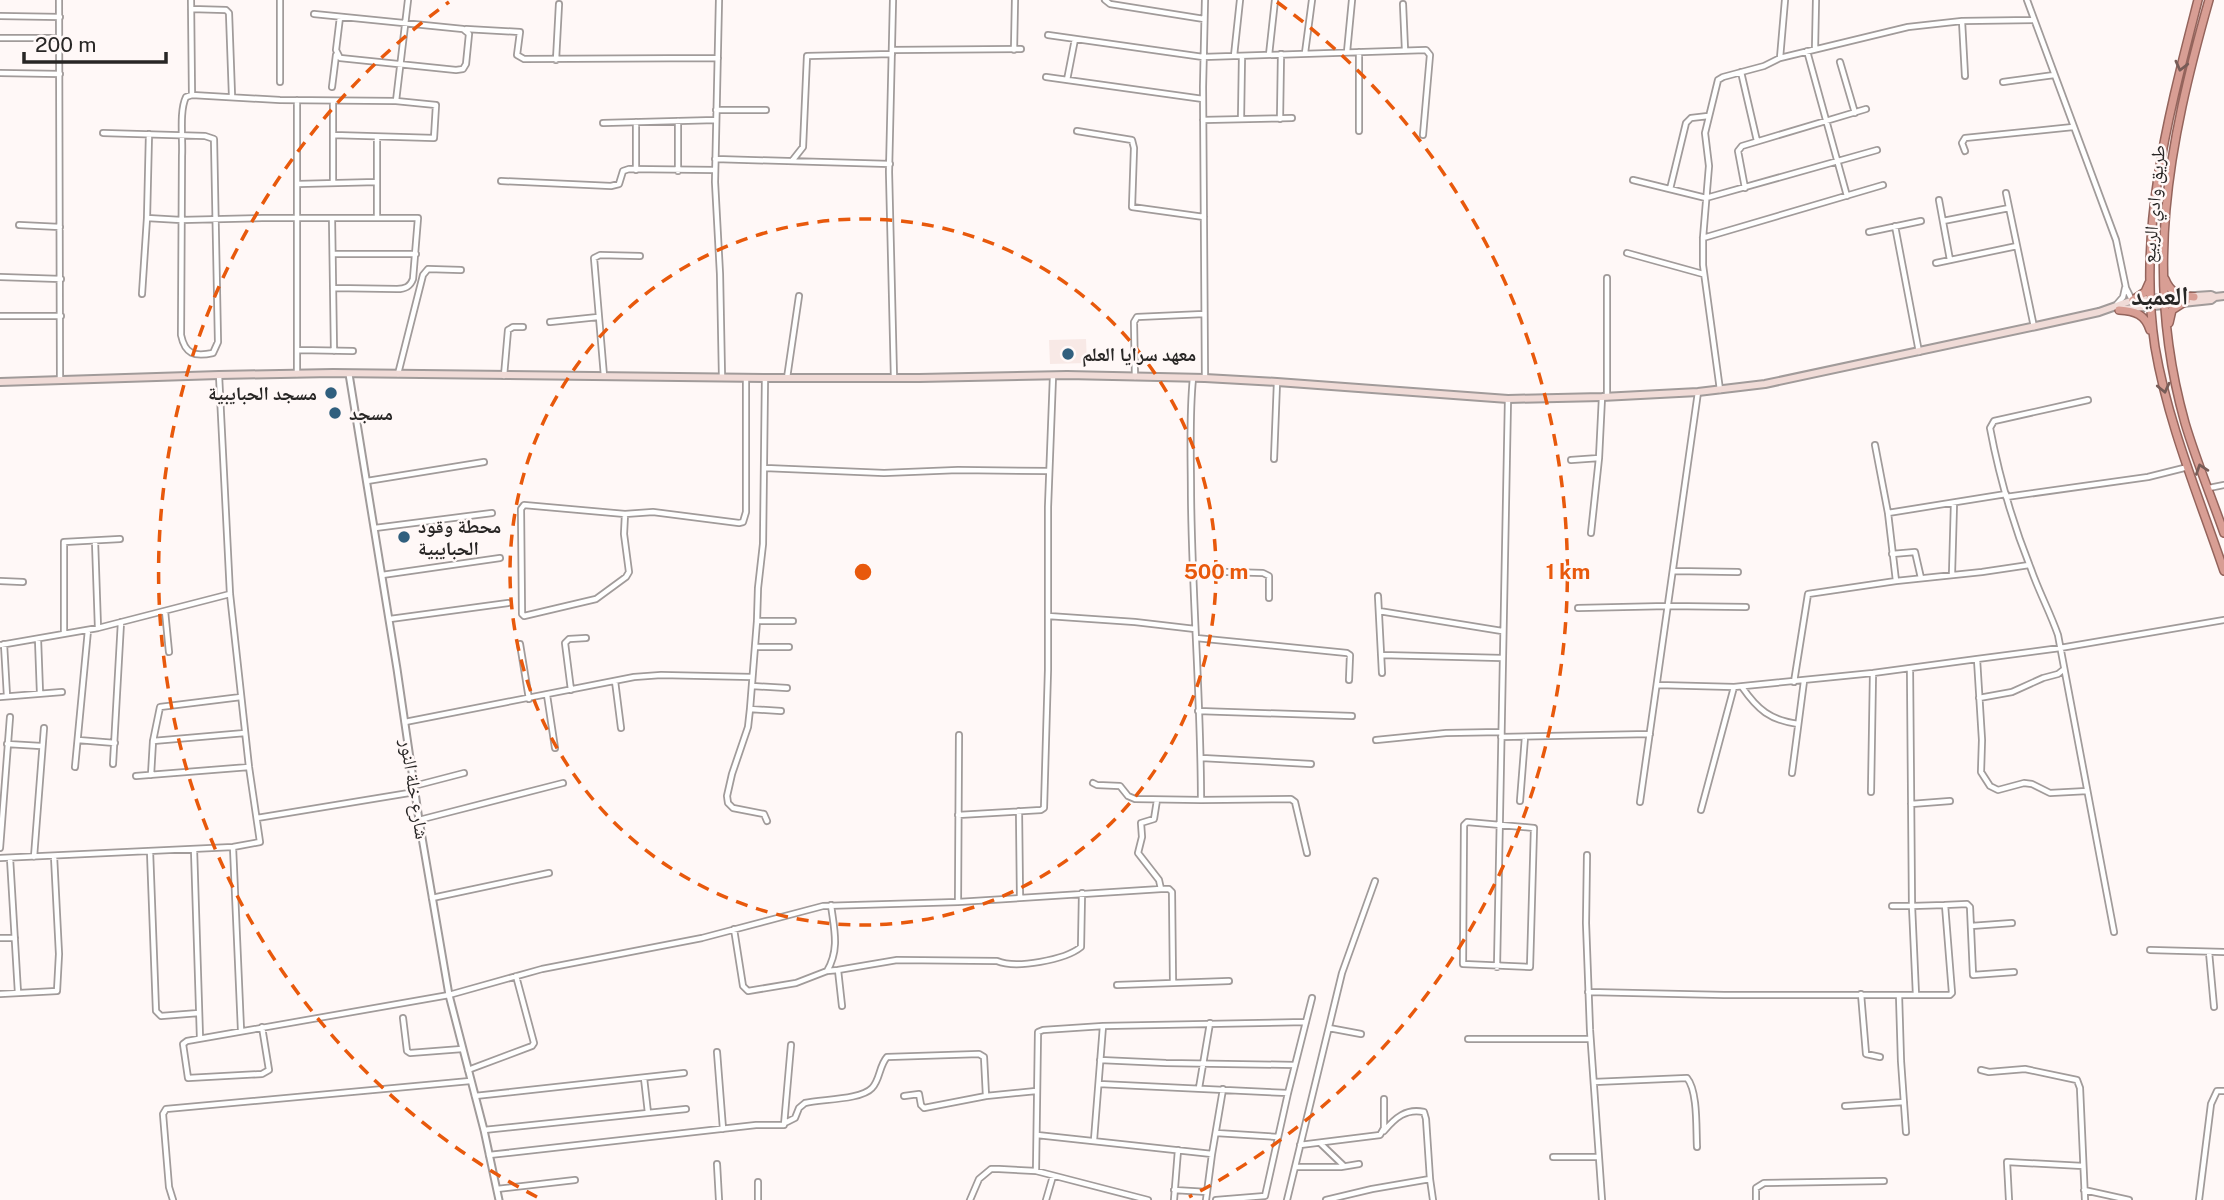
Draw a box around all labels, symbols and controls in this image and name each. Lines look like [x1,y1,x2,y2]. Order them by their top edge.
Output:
scale bar [24,21,166,65]
text: 200 m [35,32,96,57]
one-way arrow [2175,60,2189,72]
street label: طريق وادي الربيع [2137,144,2174,264]
district label: العميد [2131,280,2189,311]
place label: معهد سرايا العلم [1082,343,1196,367]
marker: معهد سرايا العلم [1060,346,1076,362]
place label: مسجد الحبايبية [208,382,317,405]
one-way arrow [2156,382,2170,394]
marker: مسجد الحبايبية [323,385,339,401]
place label: مسجد [349,402,393,424]
marker: مسجد [327,405,343,421]
one-way arrow [2195,463,2209,475]
place label: محطة وقود الحبايبية [418,515,501,560]
marker: محطة وقود الحبايبية [396,529,412,545]
text: 500 m [1184,559,1248,584]
text: 1 km [1546,559,1590,584]
centre of rings [851,560,875,584]
street label: شارع خلة النور [395,736,434,841]

